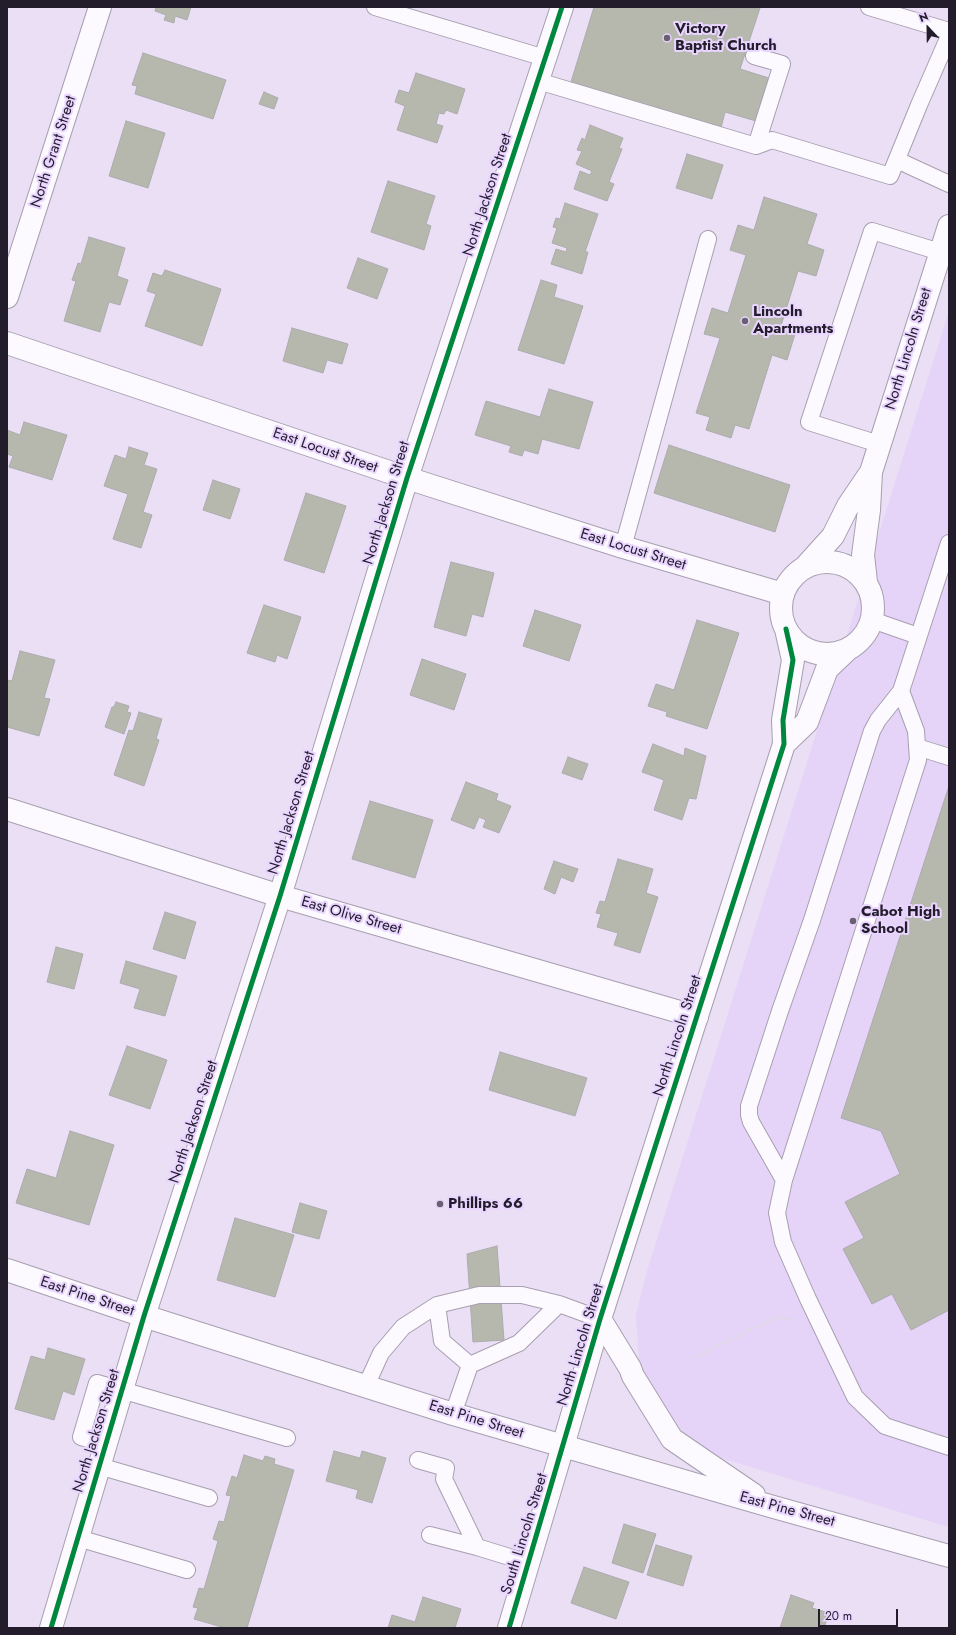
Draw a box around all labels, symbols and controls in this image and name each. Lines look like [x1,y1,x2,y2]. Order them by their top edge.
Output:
north arrow [908,8,948,48]
text: N [916,8,931,26]
place label: Victory Baptist Church [675,20,777,55]
marker: Victory Baptist Church [662,33,672,43]
street label: North Grant Street [27,94,81,210]
street label: North Jackson Street [460,131,516,259]
street label: North Lincoln Street [882,286,936,412]
place label: Lincoln Apartments [753,303,833,338]
marker: Lincoln Apartments [740,316,750,326]
street label: East Locust Street [270,425,380,477]
street label: North Jackson Street [360,439,414,567]
street label: East Locust Street [578,525,688,575]
street label: North Jackson Street [265,749,319,877]
street label: East Olive Street [299,893,403,939]
place label: Cabot High School [861,903,941,938]
marker: Cabot High School [848,916,858,926]
street label: North Lincoln Street [650,973,706,1099]
street label: North Jackson Street [166,1058,222,1186]
place label: Phillips 66 [448,1195,523,1213]
marker: Phillips 66 [435,1199,445,1209]
street label: East Pine Street [38,1273,136,1321]
street label: North Lincoln Street [554,1282,608,1408]
street label: North Jackson Street [70,1367,124,1495]
street label: East Pine Street [427,1397,525,1443]
street label: South Lincoln Street [498,1471,552,1597]
street label: East Pine Street [738,1489,836,1531]
scale bar [820,1601,900,1627]
text: 20 m [825,1607,852,1625]

